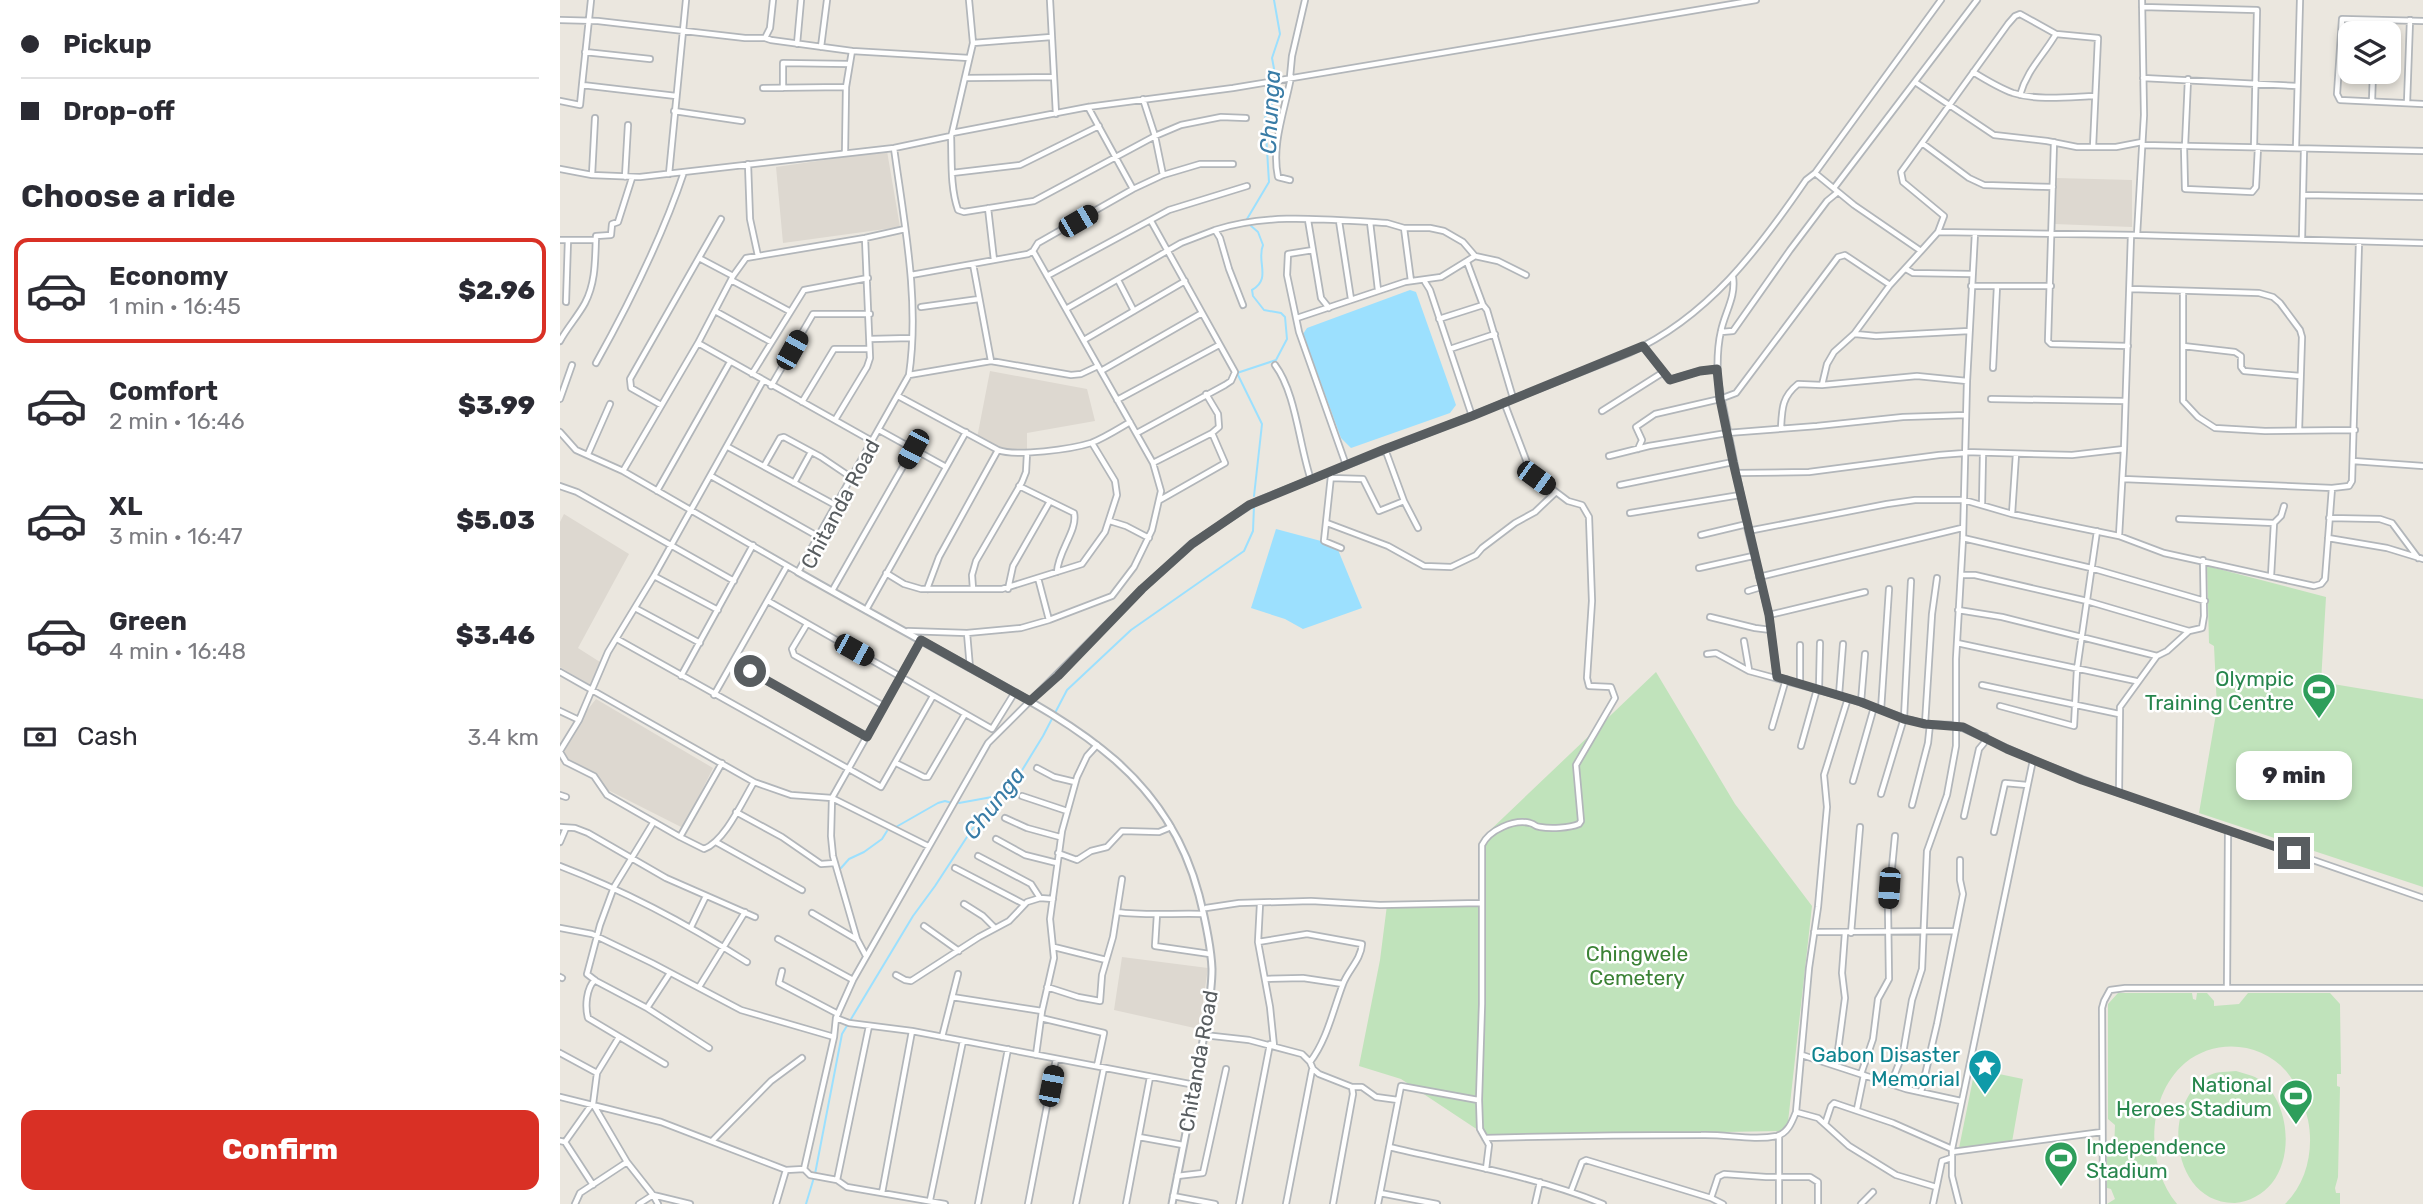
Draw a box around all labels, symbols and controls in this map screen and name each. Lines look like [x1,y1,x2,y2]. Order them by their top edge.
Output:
map controls [2338,21,2401,84]
button: layers [2338,21,2401,84]
text: Pickup [63,29,152,60]
water label: Chunga [1254,69,1286,155]
text: Drop-off [63,96,175,127]
text: Choose a ride [21,177,235,215]
car [1055,201,1102,241]
icon: car [25,259,88,322]
text: Economy [109,261,228,292]
text: $2.96 [458,275,535,306]
text: 1 min · 16:45 [109,292,241,320]
car [773,327,812,373]
icon: car [25,374,88,437]
text: Comfort [109,376,218,407]
text: $3.99 [458,390,535,421]
text: 2 min · 16:46 [109,407,245,435]
car [894,426,933,472]
street label: Chitanda Road [795,435,885,573]
car [1513,457,1560,499]
icon: car [25,489,88,552]
text: XL [109,491,142,522]
text: $5.03 [456,505,535,536]
text: 3 min · 16:47 [109,522,243,550]
icon: car [25,604,88,667]
text: Green [109,606,187,637]
text: $3.46 [456,620,535,651]
car [831,631,878,669]
text: 4 min · 16:48 [109,637,246,665]
route start [734,655,766,687]
place label: Olympic Training Centre [2145,666,2294,715]
sports icon: Olympic Training Centre [2300,671,2338,720]
icon: cash [21,718,59,756]
text: Cash [77,721,138,752]
text: 3.4 km [468,723,539,751]
callout: 9 min [2236,752,2352,800]
water label: Chunga [957,761,1031,845]
text: 9 min [2262,761,2326,789]
route end [2278,837,2310,869]
car [1878,866,1901,910]
park label: Chingwele Cemetery [1586,941,1688,990]
street label: Chitanda Road [1173,988,1223,1134]
place label: Gabon Disaster Memorial [1811,1042,1960,1091]
place icon: Gabon Disaster Memorial [1966,1047,2004,1096]
car [1037,1063,1066,1109]
place label: National Heroes Stadium [2116,1072,2272,1121]
sports icon: National Heroes Stadium [2277,1077,2315,1126]
button: Confirm [21,1110,539,1190]
place label: Independence Stadium [2086,1134,2226,1183]
sports icon: Independence Stadium [2042,1139,2080,1188]

